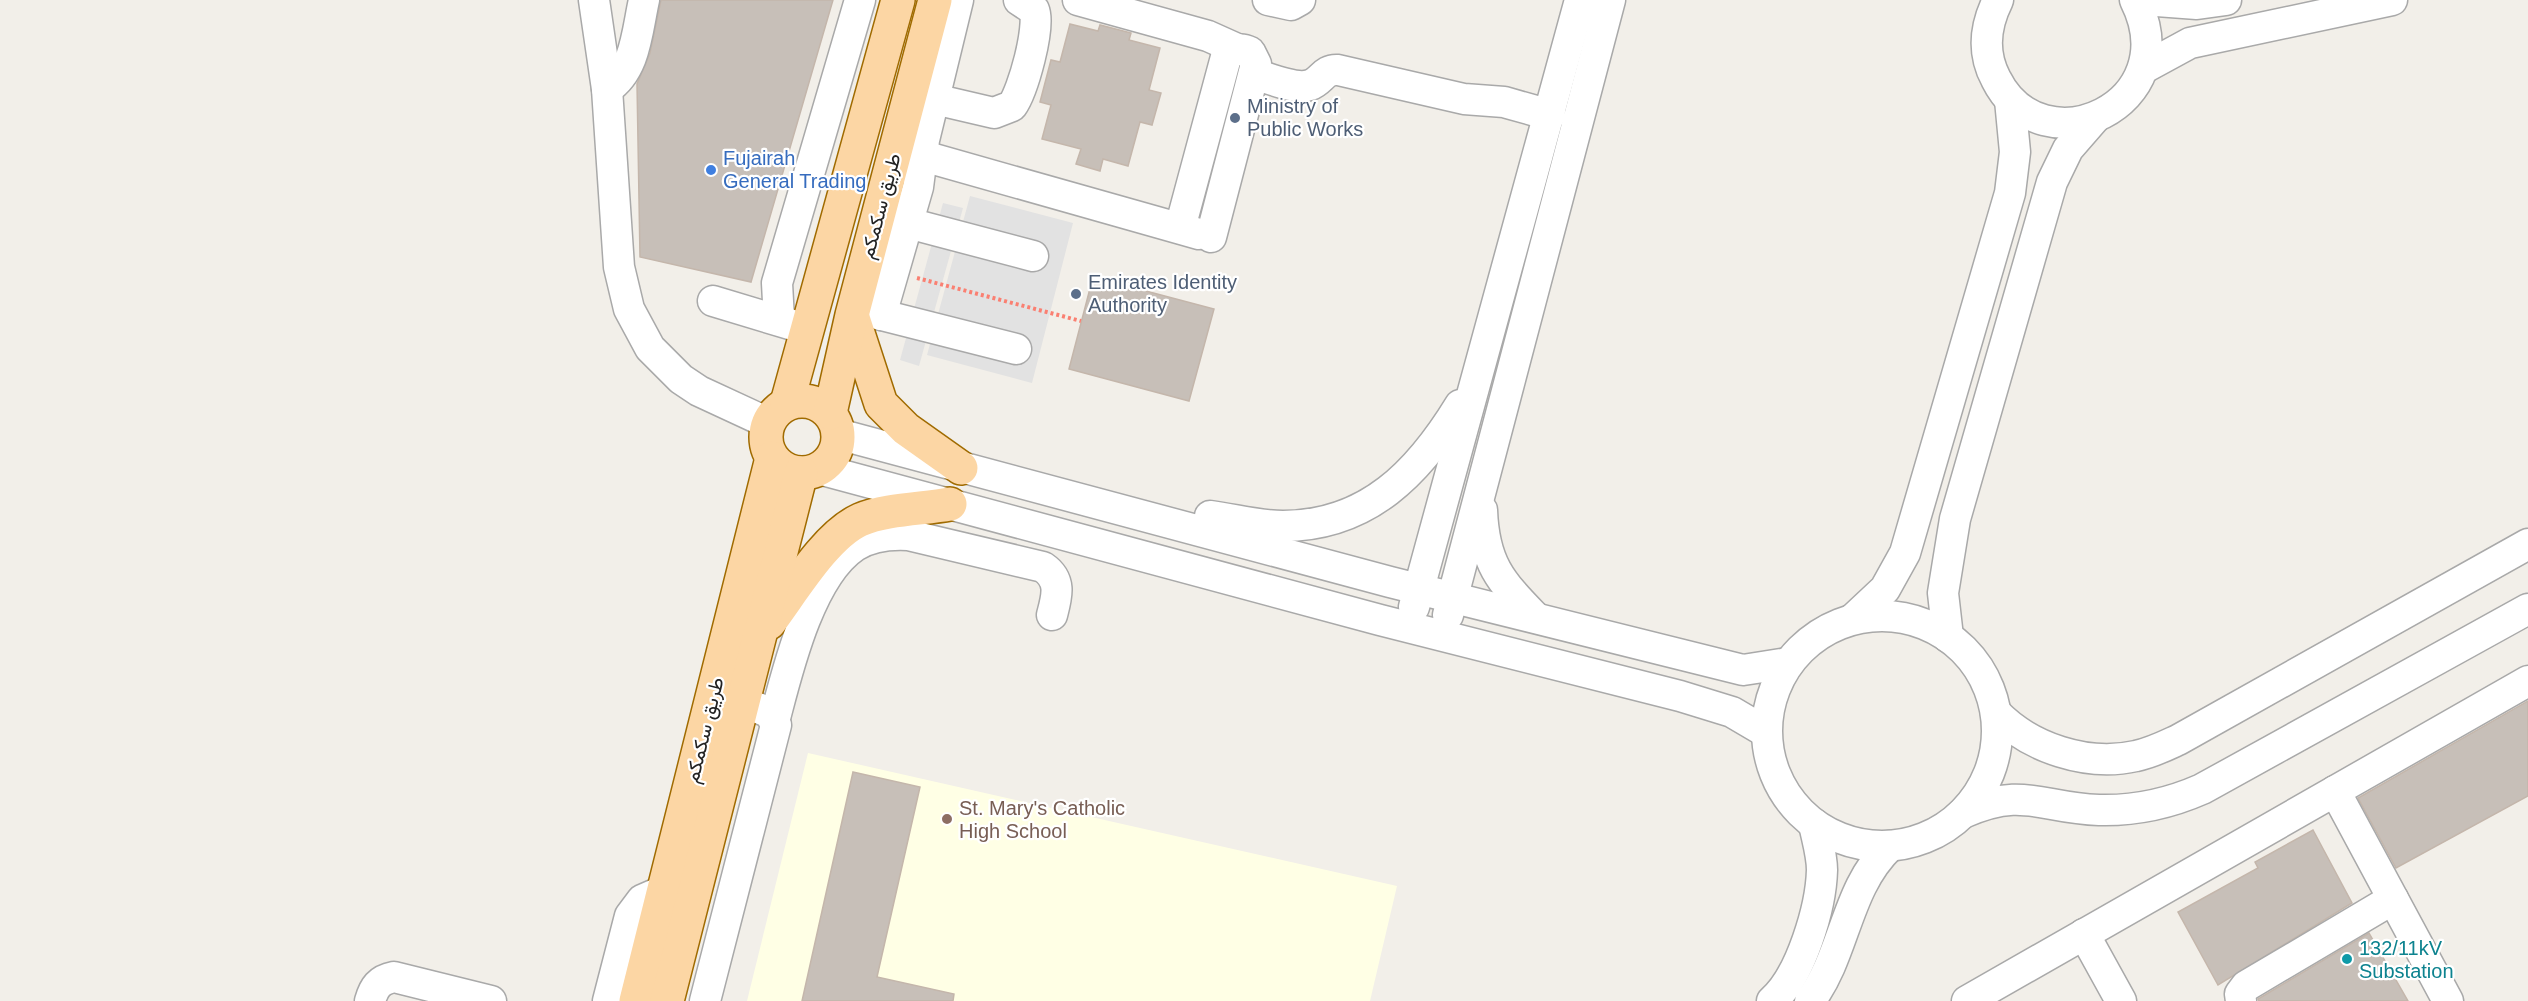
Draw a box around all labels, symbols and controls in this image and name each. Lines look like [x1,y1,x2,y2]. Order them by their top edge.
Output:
place label: Ministry of Public Works [1247,95,1363,140]
marker: Ministry of Public Works [1228,111,1242,125]
place label: Fujairah General Trading [723,147,866,192]
street label: طريق سكمكم [855,151,907,262]
marker: Fujairah General Trading [704,163,718,177]
place label: Emirates Identity Authority [1088,271,1237,316]
marker: Emirates Identity Authority [1069,287,1083,301]
street label: طريق سكمكم [680,675,730,786]
place label: St. Mary's Catholic High School [959,797,1125,842]
marker: St. Mary's Catholic High School [940,812,954,826]
place label: 132/11kV Substation [2359,937,2454,982]
marker: 132/11kV Substation [2340,952,2354,966]

